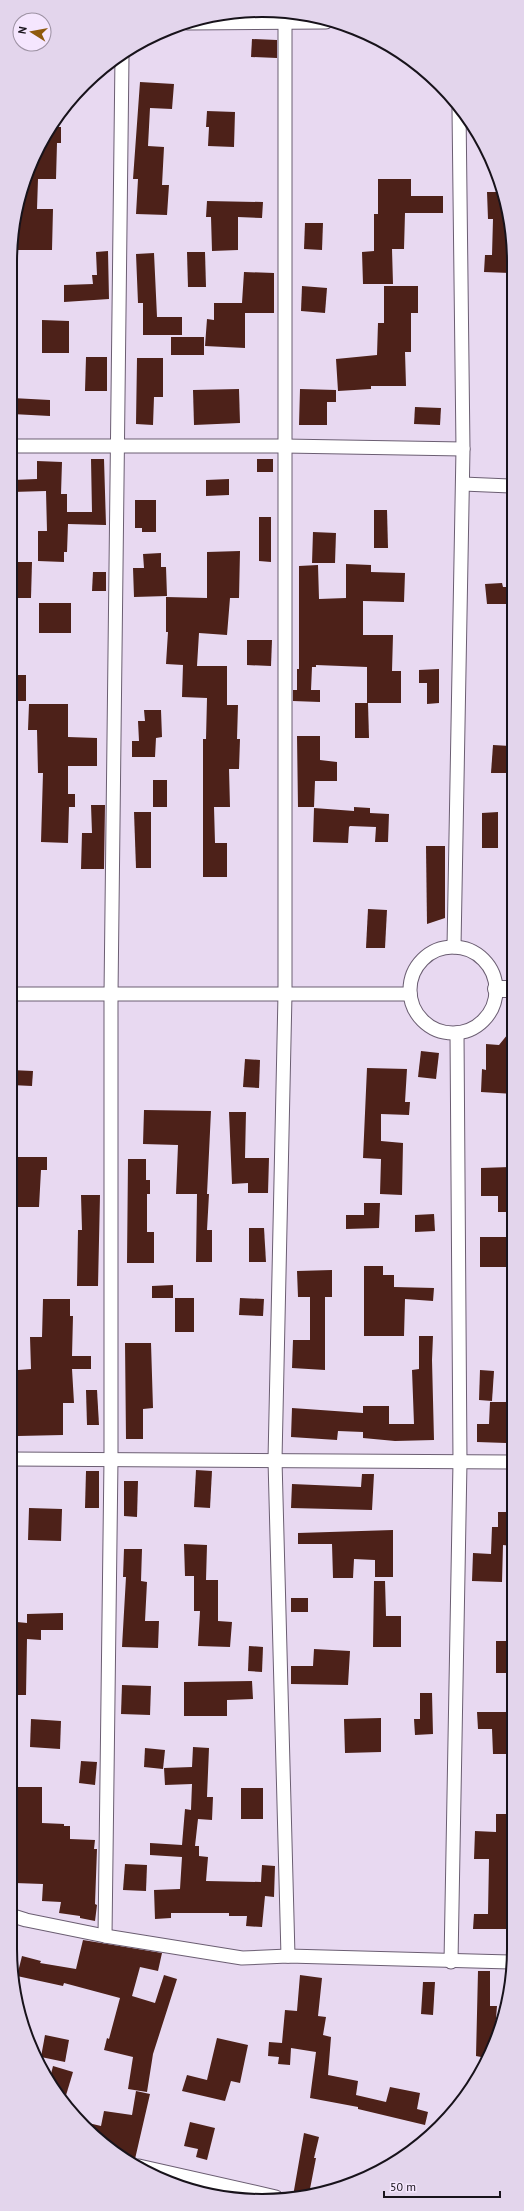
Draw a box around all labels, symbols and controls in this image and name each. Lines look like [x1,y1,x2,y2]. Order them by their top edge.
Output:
north arrow [12,12,52,52]
text: N [15,25,30,35]
scale bar [384,2173,500,2199]
text: 50 m [390,2179,416,2194]

